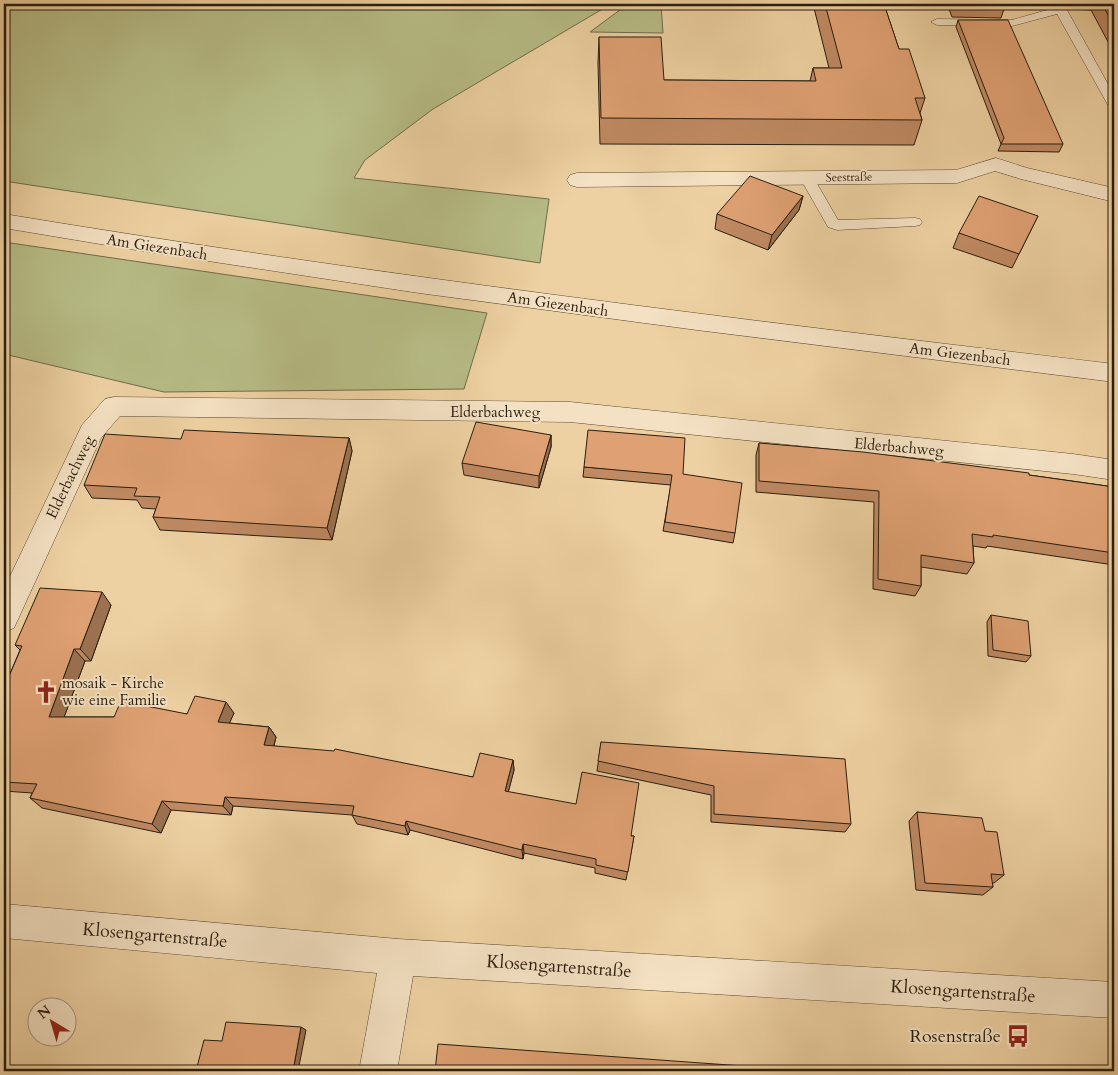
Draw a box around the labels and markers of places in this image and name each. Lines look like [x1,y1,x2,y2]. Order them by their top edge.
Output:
place label: mosaik - Kirche wie eine Familie [62,673,166,710]
church icon: mosaik - Kirche wie eine Familie [33,679,59,705]
bus stop icon: Rosenstraße [1005,1023,1031,1049]
place label: Rosenstraße [909,1024,1001,1049]

